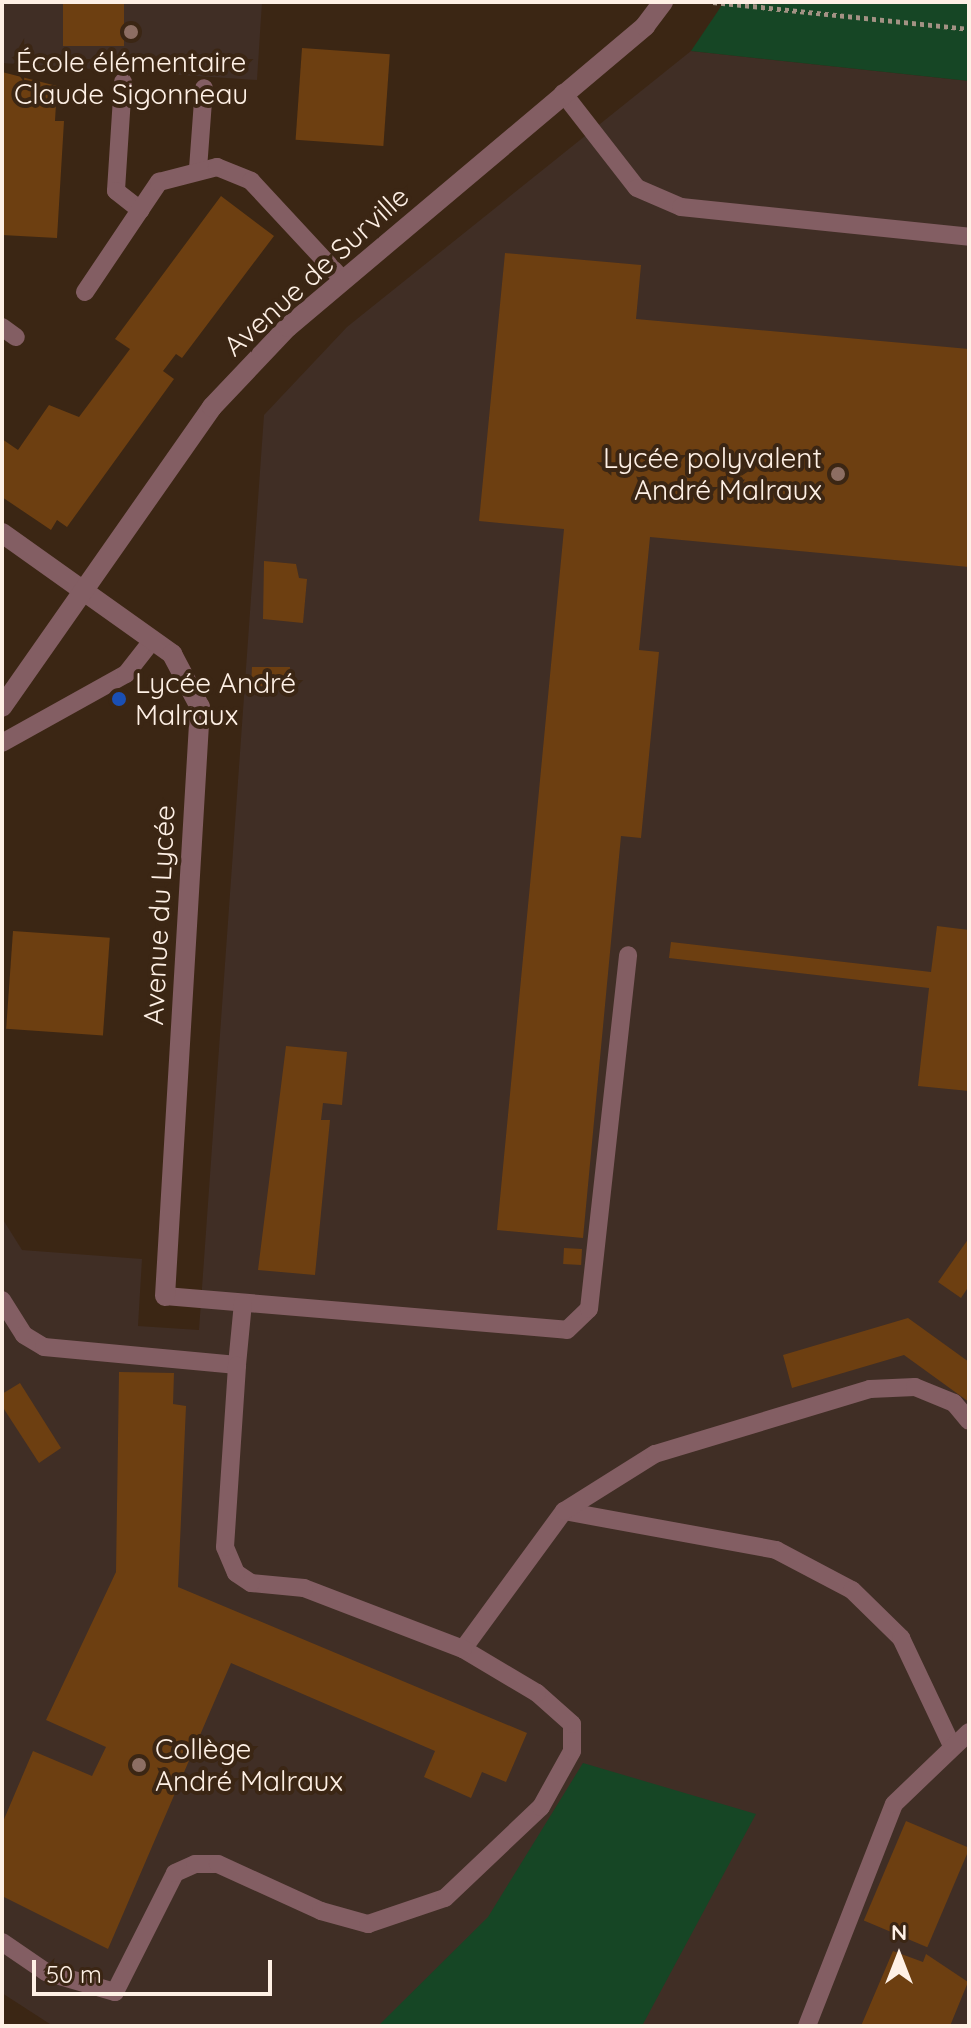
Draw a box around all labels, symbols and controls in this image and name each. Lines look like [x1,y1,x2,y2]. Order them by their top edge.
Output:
marker: École élémentaire Claude Sigonneau [122,23,140,41]
place label: École élémentaire Claude Sigonneau [14,45,248,111]
street label: Avenue de Surville [217,179,415,363]
place label: Lycée polyvalent André Malraux [603,441,822,507]
marker: Lycée polyvalent André Malraux [829,465,847,483]
place label: Lycée André Malraux [135,666,296,732]
marker: Lycée André Malraux [110,690,128,708]
street label: Avenue du Lycée [136,804,182,1026]
place label: Collège André Malraux [155,1732,343,1798]
marker: Collège André Malraux [130,1756,148,1774]
north arrow [859,1916,939,1996]
text: N [891,1918,907,1946]
scale bar [36,1944,276,1994]
text: 50 m [46,1959,102,1989]

